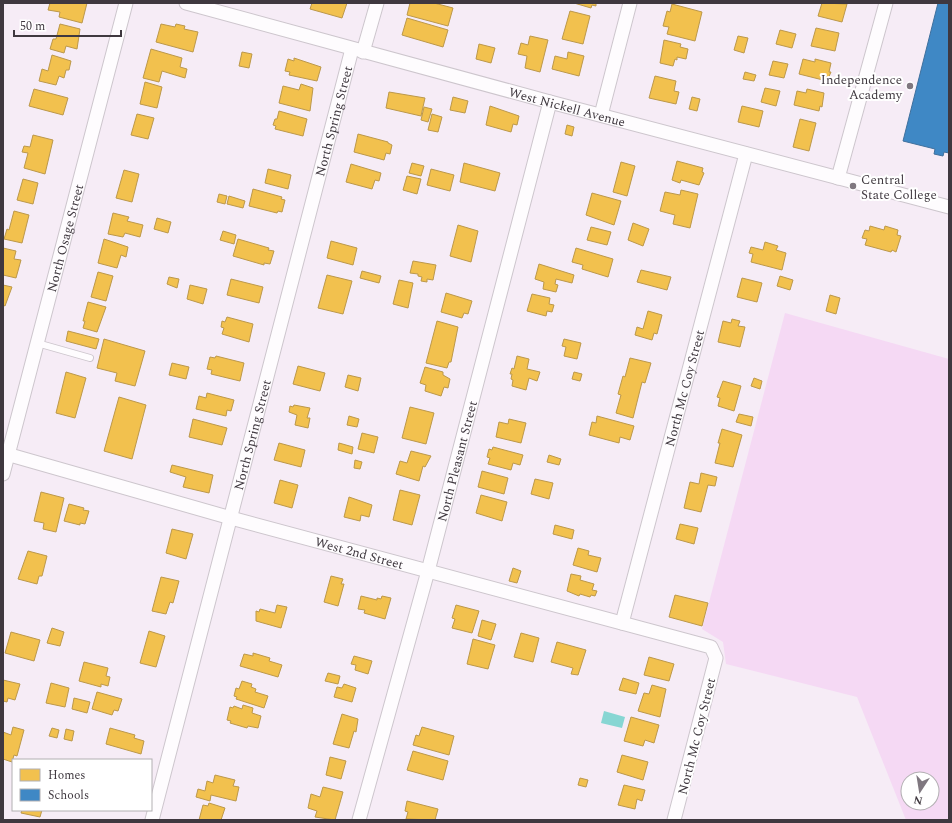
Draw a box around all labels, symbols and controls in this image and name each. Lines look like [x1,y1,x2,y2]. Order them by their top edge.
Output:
scale bar [14,12,121,38]
text: 50 m [20,17,45,36]
street label: North Spring Street [310,64,358,179]
place label: Independence Academy [821,70,903,105]
marker: Independence Academy [905,81,915,91]
street label: West Nickell Avenue [506,82,628,132]
place label: Central State College [861,170,937,205]
marker: Central State College [848,181,858,191]
street label: North Osage Street [42,182,89,294]
street label: North Mc Coy Street [660,327,710,449]
street label: North Spring Street [229,377,277,492]
street label: North Pleasant Street [432,398,483,524]
street label: West 2nd Street [313,532,406,575]
street label: North Mc Coy Street [673,675,721,797]
legend [12,759,152,811]
text: Homes [48,766,86,785]
north arrow [900,771,940,811]
text: Schools [48,786,89,805]
text: N [912,791,924,810]

